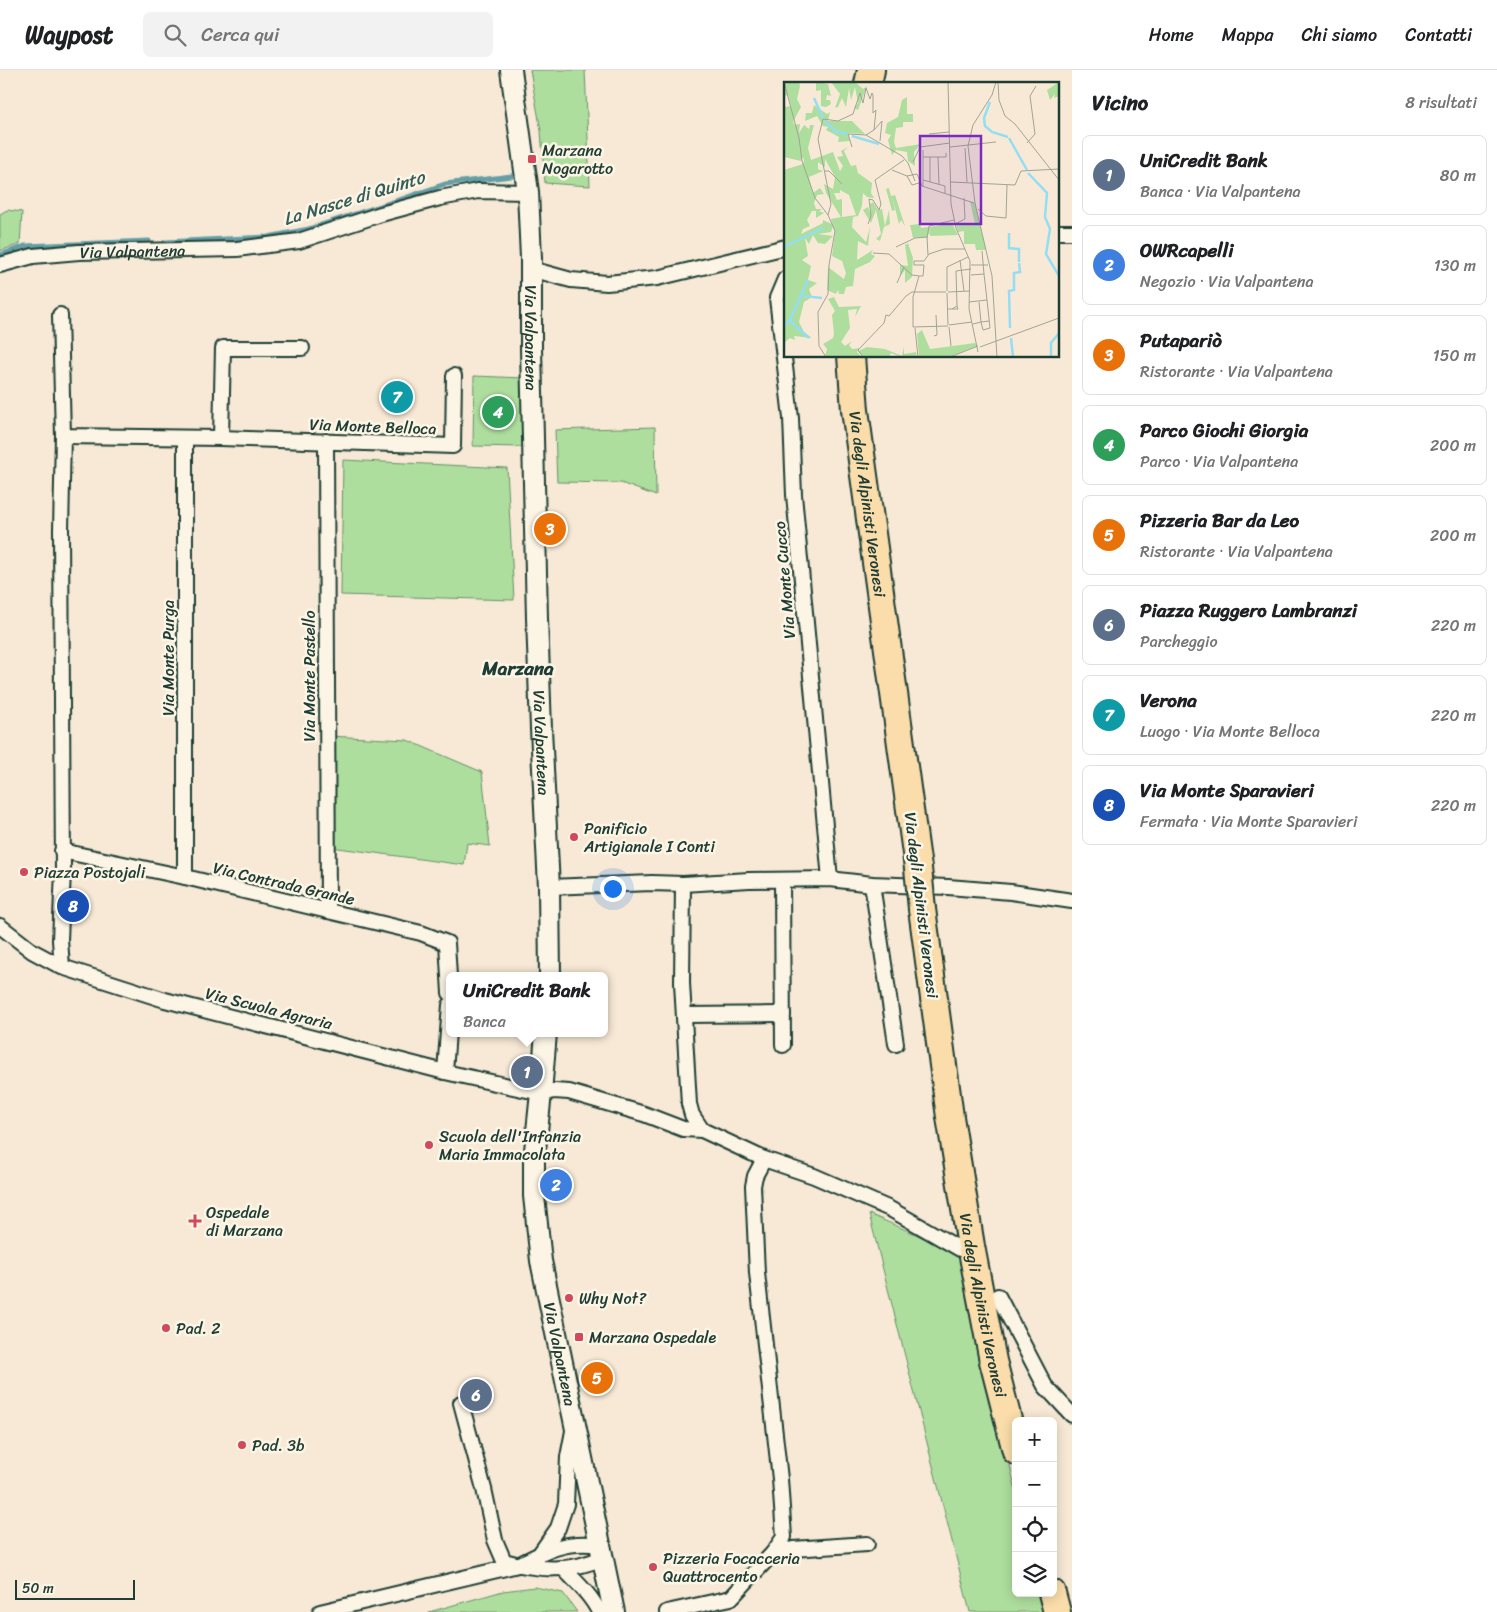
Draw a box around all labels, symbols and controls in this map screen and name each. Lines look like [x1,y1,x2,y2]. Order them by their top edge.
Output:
search box [143,12,493,57]
text: Waypost [25,14,113,56]
text: Cerca qui [201,18,279,51]
text: Home [1149,19,1194,51]
text: Mappa [1222,19,1274,51]
text: Chi siamo [1302,19,1377,51]
text: Contatti [1405,19,1472,51]
icon: search [161,21,189,49]
inset map [784,82,1060,358]
text: Vicino [1092,84,1148,122]
text: 8 risultati [1405,88,1477,117]
place label: Marzana Nogarotto [542,136,613,183]
text: UniCredit Bank [1140,144,1268,177]
marker: Marzana Nogarotto [526,153,538,165]
water label: La Nasce di Quinto [279,161,430,235]
text: 1 [1106,161,1112,190]
text: 80 m [1440,161,1476,190]
text: Banca · Via Valpantena [1140,177,1301,206]
text: OWRcapelli [1140,234,1233,267]
street label: Via Valpantena [80,236,186,267]
text: 2 [1104,251,1114,280]
text: 130 m [1434,251,1476,280]
text: Negozio · Via Valpantena [1140,267,1314,296]
street label: Via Valpantena [516,285,546,391]
text: Putapariò [1140,324,1222,357]
text: 3 [1105,341,1113,370]
text: 150 m [1433,341,1476,370]
text: Ristorante · Via Valpantena [1140,357,1333,386]
pin: 7 [381,378,413,416]
pin: 4 [482,393,514,431]
street label: Via degli Alpinisti Veronesi [840,409,895,599]
street label: Via Monte Belloca [309,410,437,443]
text: Parco Giochi Giorgia [1140,414,1308,447]
text: 4 [1104,431,1114,460]
text: 200 m [1430,431,1476,460]
text: Parco · Via Valpantena [1140,447,1298,476]
text: Pizzeria Bar da Leo [1140,504,1299,537]
pin: 3 [534,510,566,548]
street label: Via Monte Cucco [765,520,804,640]
text: 5 [1104,521,1114,550]
text: 200 m [1430,521,1476,550]
text: Ristorante · Via Valpantena [1140,537,1333,566]
text: Piazza Ruggero Lambranzi [1140,594,1357,627]
street label: Via Monte Purga [154,600,183,716]
street label: Via Monte Pastello [295,610,324,742]
text: 6 [1104,611,1114,640]
text: 220 m [1431,611,1476,640]
text: Parcheggio [1140,627,1218,656]
district label: Marzana [481,652,554,685]
text: Verona [1140,684,1197,717]
street label: Via Valpantena [525,689,558,796]
text: 7 [1104,701,1114,730]
text: 220 m [1431,701,1476,730]
text: Luogo · Via Monte Belloca [1140,717,1320,746]
text: Via Monte Sparavieri [1140,774,1314,807]
text: 8 [1104,791,1114,820]
text: 220 m [1431,791,1476,820]
text: Fermata · Via Monte Sparavieri [1140,807,1357,836]
street label: Via degli Alpinisti Veronesi [896,810,947,1000]
place label: Panificio Artigianale I Conti [583,814,716,861]
marker: Panificio Artigianale I Conti [568,831,580,843]
street label: Via Contrada Grande [210,853,358,914]
place label: Piazza Postojali [34,858,146,887]
marker: Piazza Postojali [18,866,30,878]
your location [600,876,626,902]
pin: 8 [57,887,89,925]
popup [446,972,608,1037]
text: UniCredit Bank [463,974,591,1007]
street label: Via Scuola Agraria [202,979,336,1038]
text: Banca [463,1007,506,1036]
pin: 1 [511,1053,543,1091]
place label: Scuola dell'Infanzia Maria Immacolata [439,1122,581,1169]
marker: Scuola dell'Infanzia Maria Immacolata [423,1139,435,1151]
pin: 2 [540,1166,572,1204]
place label: Ospedale di Marzana [206,1198,283,1245]
street label: Via degli Alpinisti Veronesi [951,1211,1016,1401]
marker: Ospedale di Marzana [188,1214,202,1228]
place label: Why Not? [579,1284,647,1313]
marker: Why Not? [563,1292,575,1304]
street label: Via Valpantena [535,1300,585,1409]
place label: Pad. 2 [176,1314,220,1343]
marker: Pad. 2 [160,1322,172,1334]
place label: Marzana Ospedale [589,1323,717,1352]
marker: Marzana Ospedale [573,1331,585,1343]
pin: 5 [581,1359,613,1397]
pin: 6 [460,1376,492,1414]
map controls [1012,1417,1057,1597]
button: + [1012,1417,1057,1462]
place label: Pad. 3b [252,1431,305,1460]
marker: Pad. 3b [236,1439,248,1451]
button: − [1012,1462,1057,1507]
button: locate [1012,1507,1057,1552]
place label: Pizzeria Focacceria Quattrocento [663,1544,800,1591]
button: layers [1012,1552,1057,1597]
marker: Pizzeria Focacceria Quattrocento [647,1561,659,1573]
text: 50 m [22,1576,54,1601]
scale bar [15,1577,135,1600]

